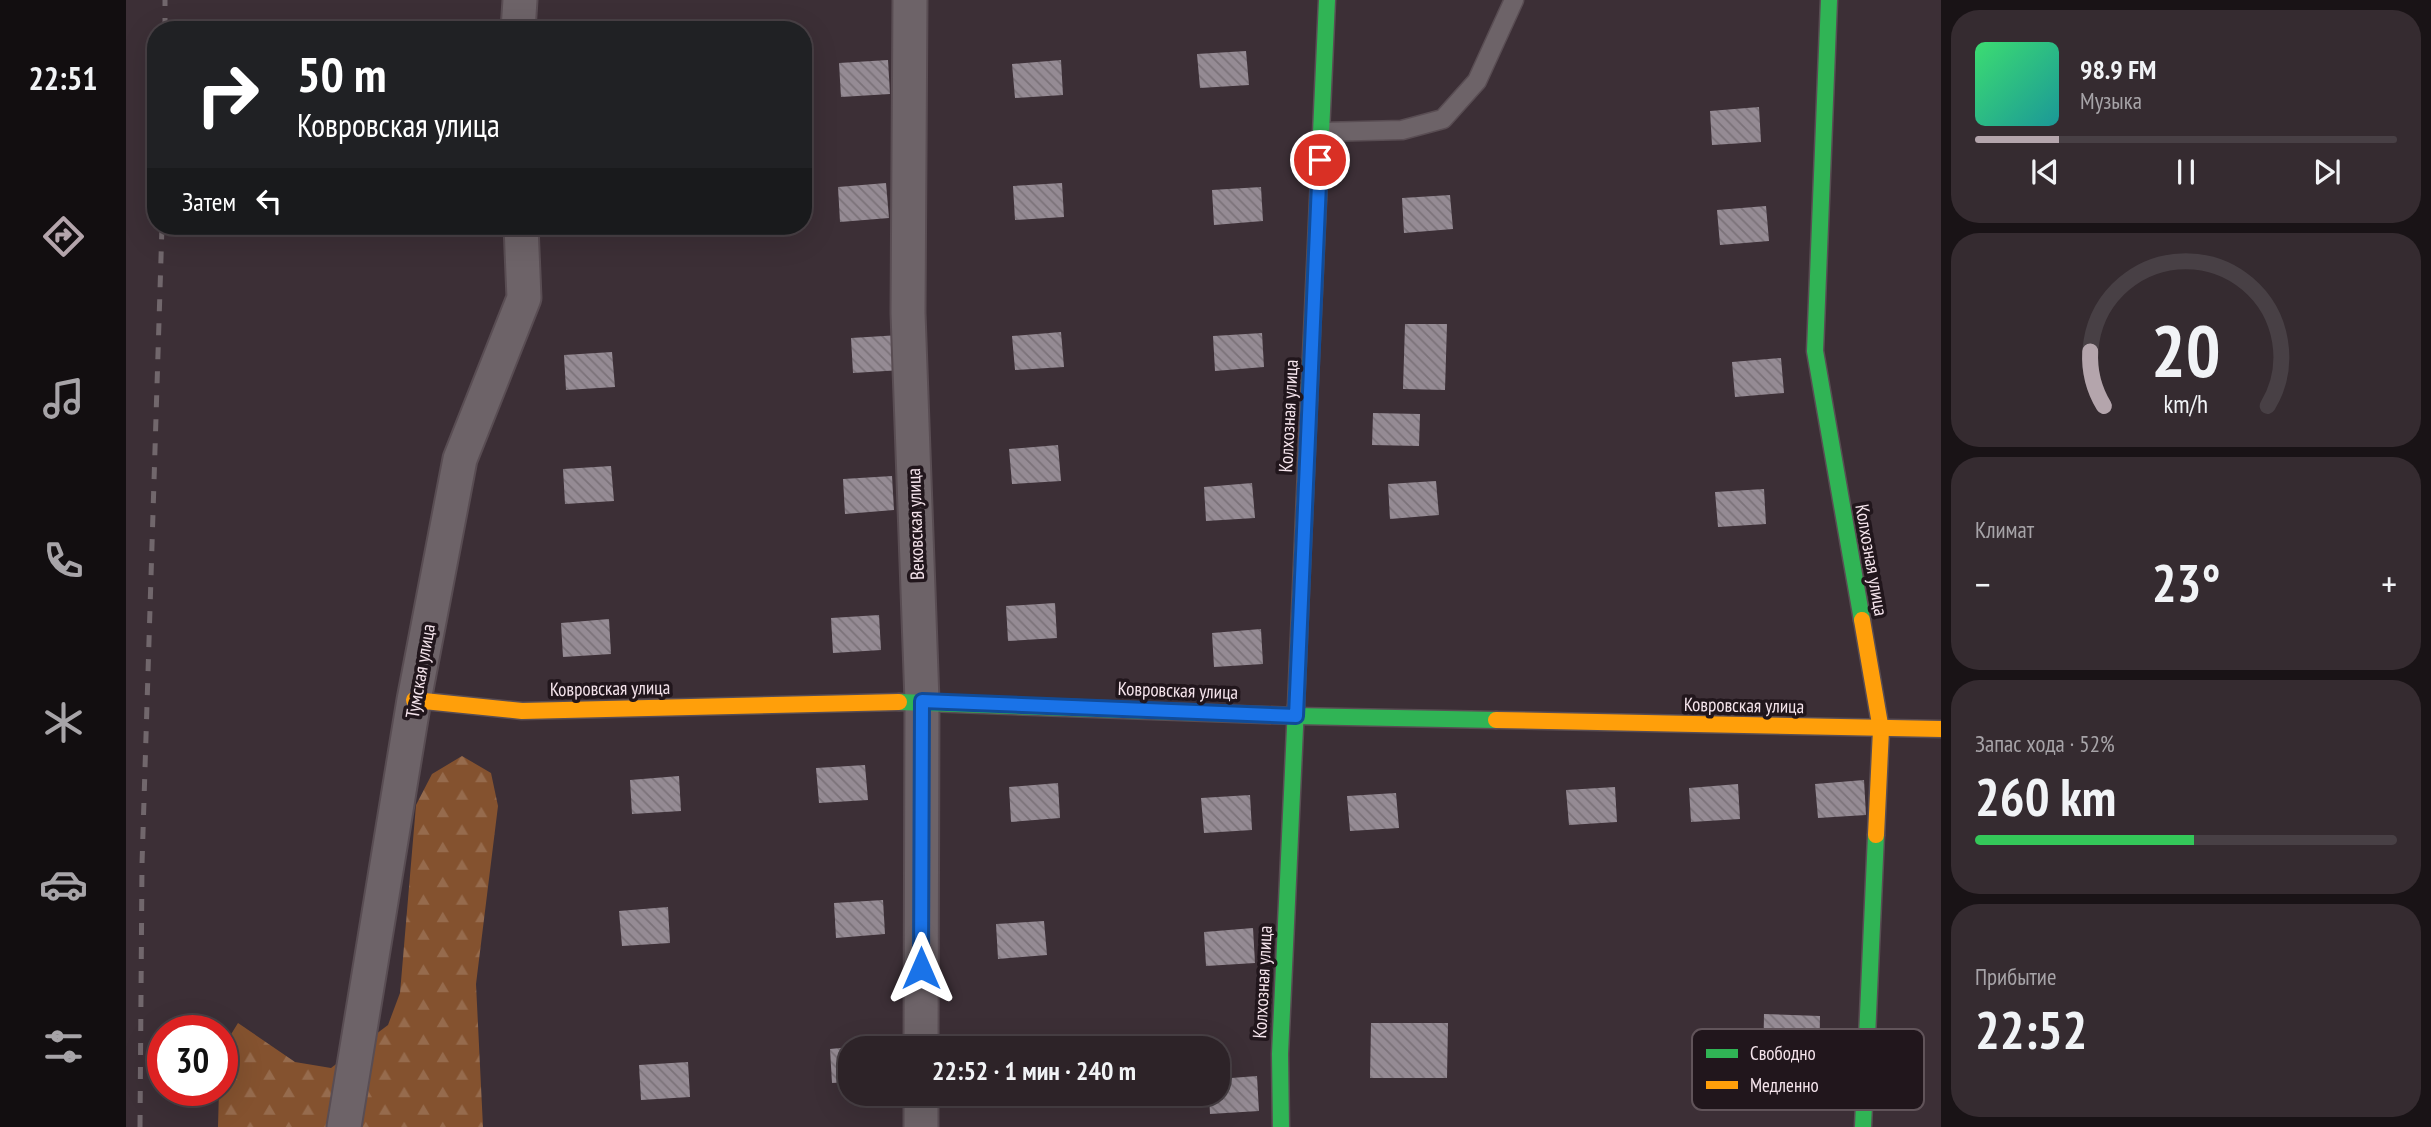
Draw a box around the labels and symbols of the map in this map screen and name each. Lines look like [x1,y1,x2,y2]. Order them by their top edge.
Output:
pin [1290,130,1350,190]
street label: Колхозная улица [1273,359,1303,473]
street label: Вековская улица [901,468,929,580]
street label: Колхозная улица [1850,502,1894,618]
street label: Тумская улица [400,622,440,720]
street label: Ковровская улица [550,675,670,701]
street label: Ковровская улица [1117,676,1239,704]
street label: Ковровская улица [1684,692,1804,718]
street label: Колхозная улица [1247,925,1277,1039]
position arrow [884,931,958,1005]
speed limit sign: 30 [147,1015,238,1106]
legend [1692,1029,1924,1110]
text: Свободно [1750,1041,1816,1065]
text: Медленно [1750,1073,1819,1097]

